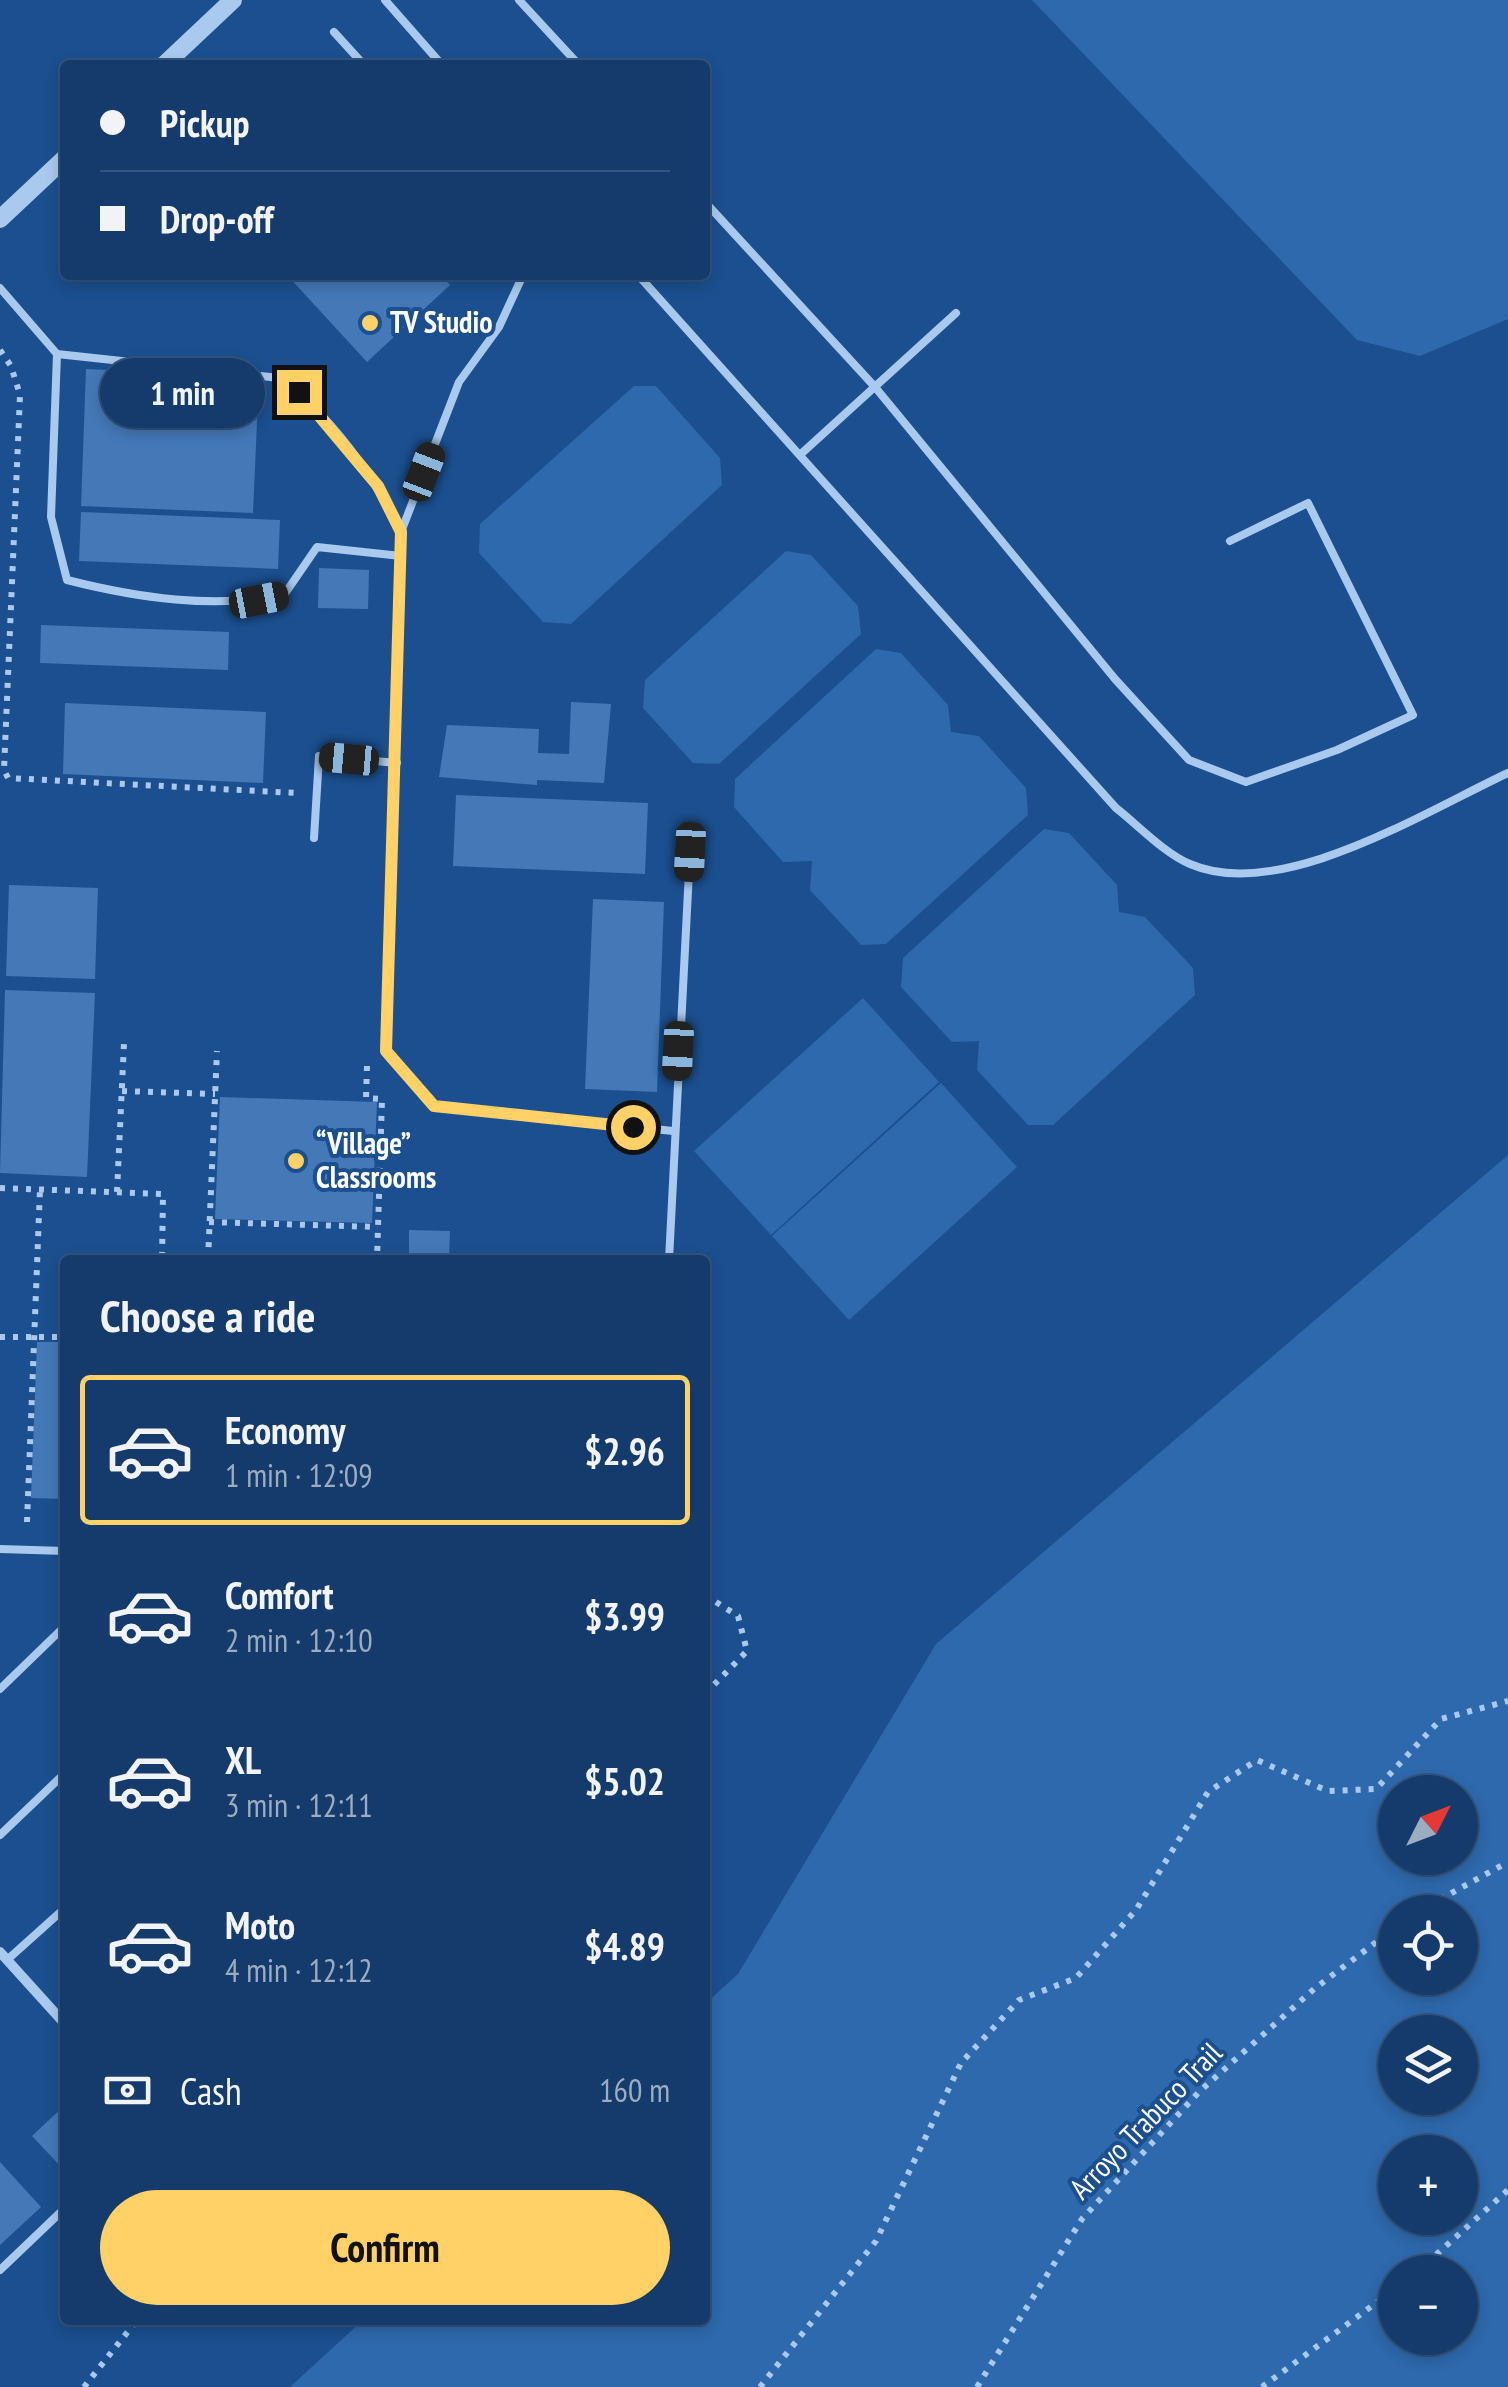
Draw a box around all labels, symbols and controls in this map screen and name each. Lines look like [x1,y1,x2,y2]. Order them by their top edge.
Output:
text: Pickup [160,98,250,147]
text: Drop-off [160,194,274,243]
place label: TV Studio [390,302,493,341]
marker: TV Studio [359,312,381,334]
callout: 1 min [99,357,264,427]
route end [277,370,322,415]
text: 1 min [150,372,215,414]
car [399,439,449,505]
car [227,580,291,620]
car [318,741,380,777]
car [673,821,707,883]
car [661,1020,695,1082]
route start [611,1105,656,1150]
place label: “Village” Classrooms [316,1123,436,1196]
marker: “Village” Classrooms [285,1150,307,1172]
text: Choose a ride [100,1286,315,1344]
icon: car [105,1405,195,1495]
text: Economy [225,1405,345,1454]
text: $2.96 [584,1426,665,1475]
text: 1 min · 12:09 [225,1454,373,1496]
icon: car [105,1570,195,1660]
text: Comfort [225,1570,334,1619]
text: $3.99 [584,1591,665,1640]
text: 2 min · 12:10 [225,1619,373,1661]
icon: car [105,1735,195,1825]
text: XL [225,1735,261,1784]
text: $5.02 [584,1756,665,1805]
north arrow [1378,1775,1478,1875]
map controls [1378,1775,1478,2355]
text: 3 min · 12:11 [225,1784,373,1826]
button: locate [1378,1895,1478,1995]
icon: car [105,1900,195,1990]
text: Moto [225,1900,295,1949]
text: $4.89 [584,1921,665,1970]
text: 4 min · 12:12 [225,1949,373,1991]
button: layers [1378,2015,1478,2115]
street label: Arroyo Trabuco Trail [1060,2033,1230,2207]
icon: cash [100,2063,155,2118]
text: Cash [180,2066,242,2115]
text: 160 m [599,2069,670,2111]
button: + [1378,2135,1478,2235]
button: Confirm [100,2190,670,2305]
button: − [1378,2255,1478,2355]

